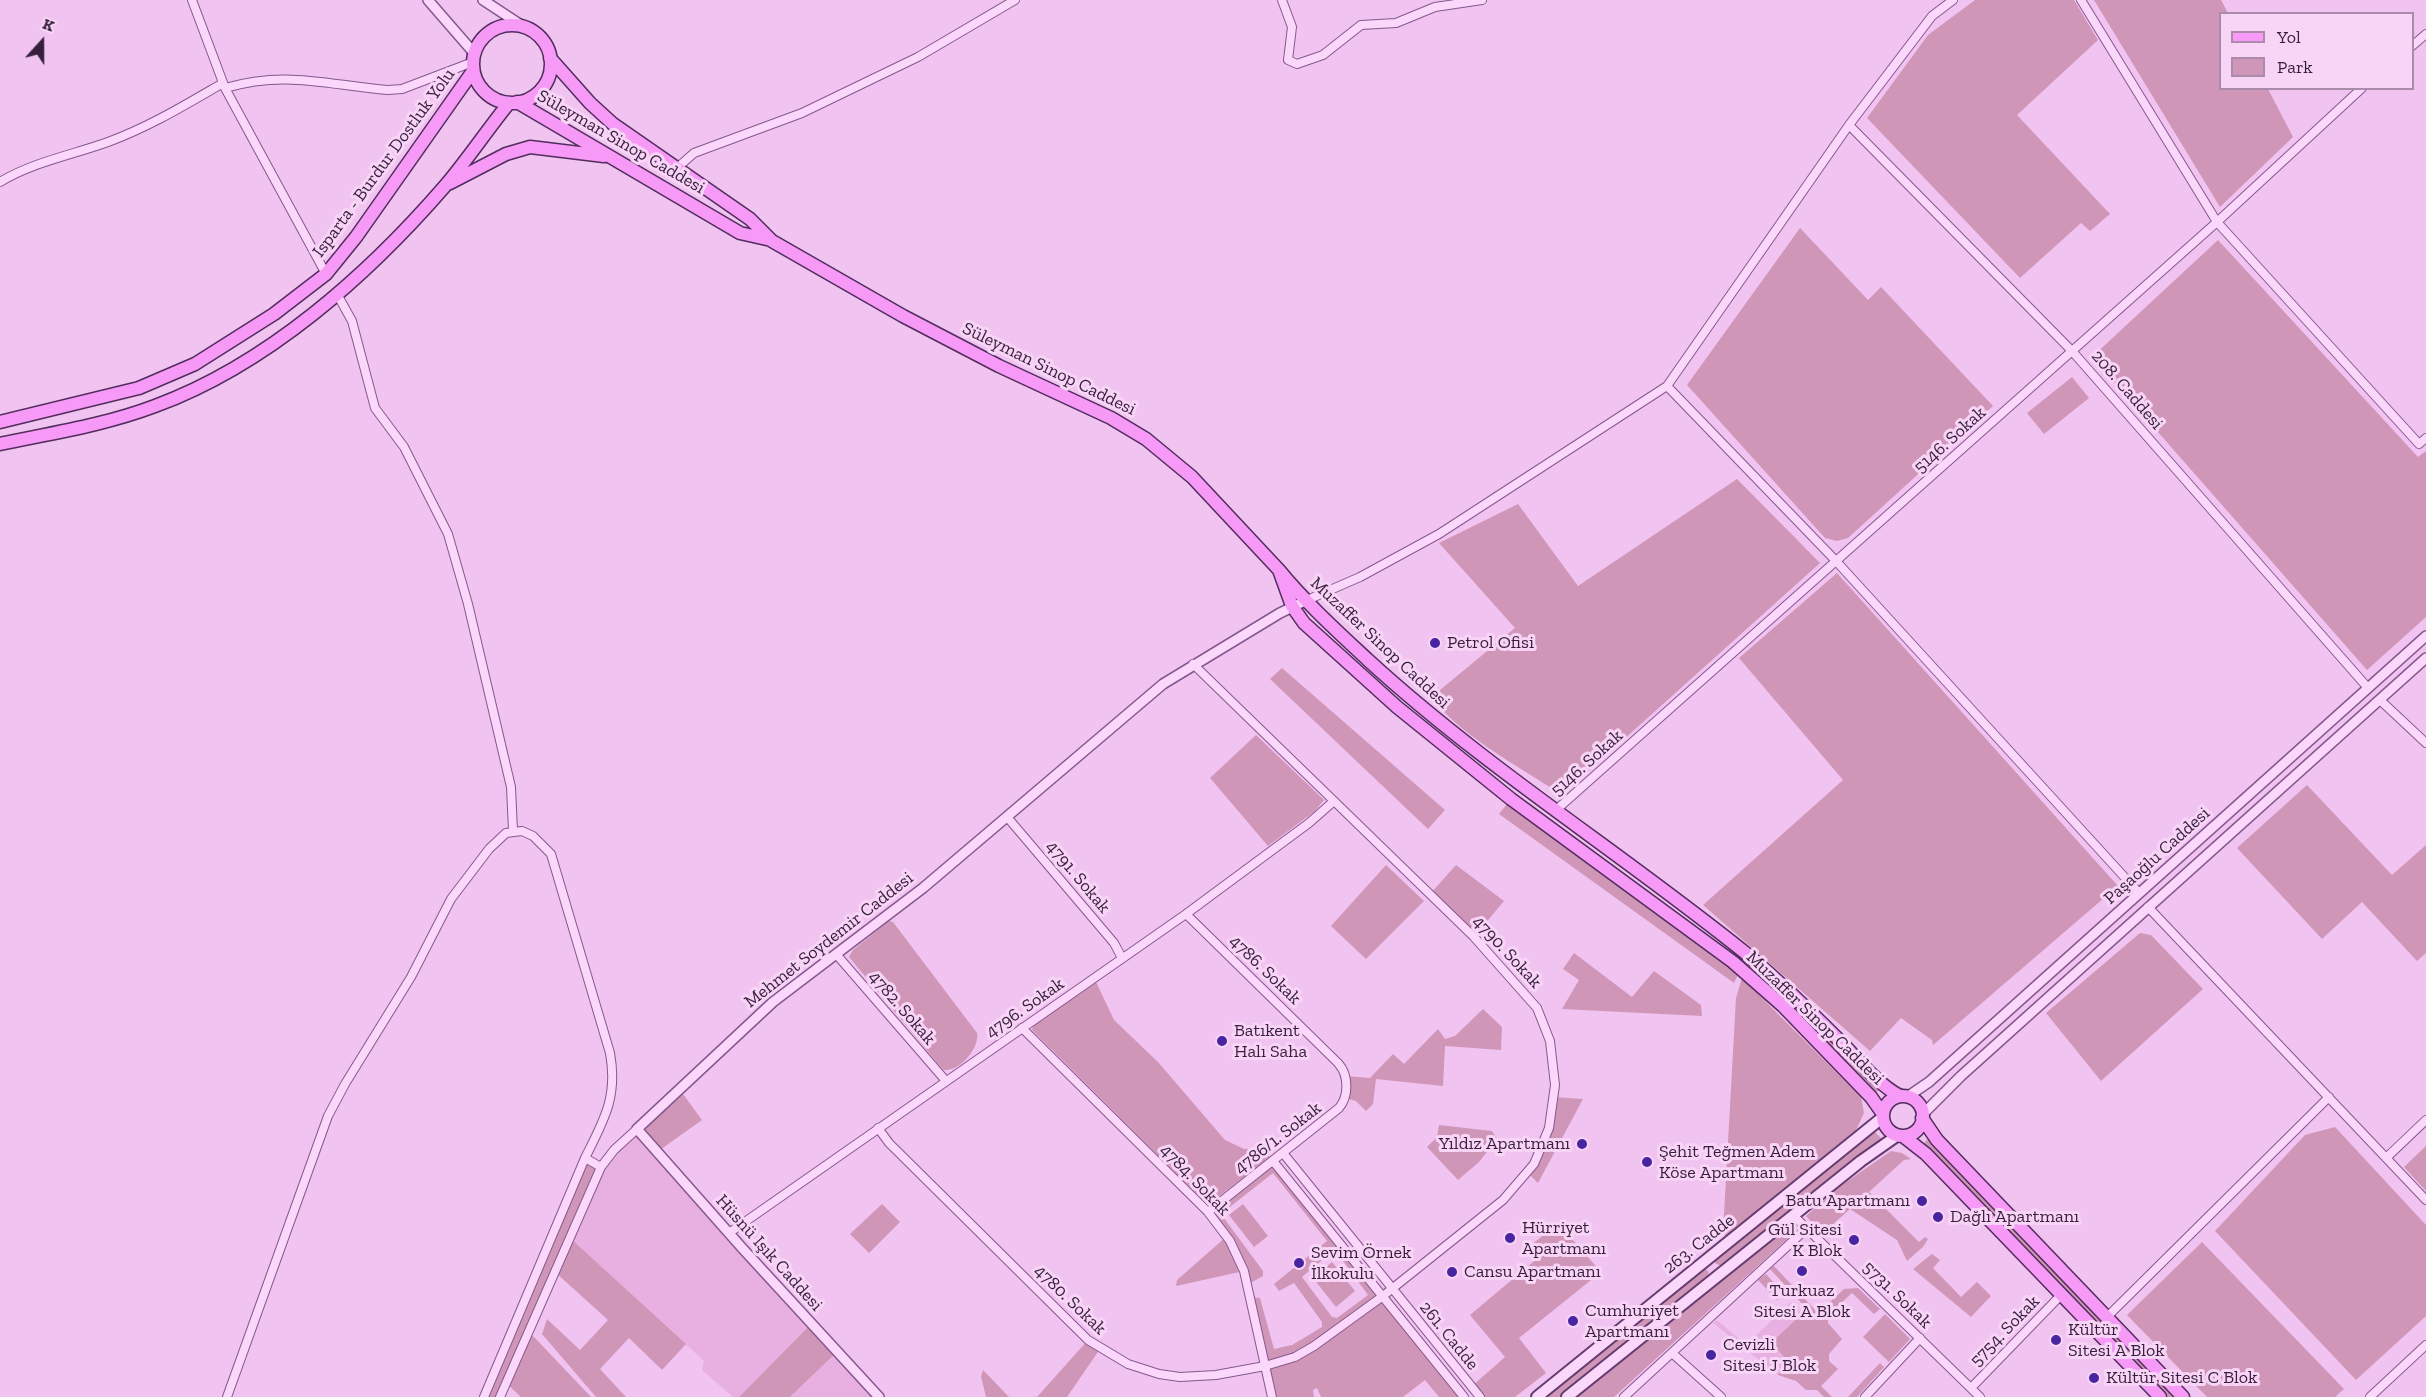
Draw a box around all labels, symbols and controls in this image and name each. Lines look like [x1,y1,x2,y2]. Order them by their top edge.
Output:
north arrow [12,12,72,72]
legend [2219,12,2414,90]
text: K [40,14,57,36]
text: Yol [2277,26,2301,48]
text: Park [2277,56,2313,78]
street label: Isparta - Burdur Dostluk Yolu [308,64,460,262]
street label: Süleyman Sinop Caddesi [533,85,709,199]
street label: Süleyman Sinop Caddesi [959,318,1139,420]
street label: 208. Caddesi [2087,346,2167,434]
street label: 5146. Sokak [1910,402,1990,478]
street label: Muzaffer Sinop Caddesi [1306,573,1454,713]
place label: Petrol Ofisi [1447,632,1534,654]
marker: Petrol Ofisi [1428,636,1442,650]
street label: 5146. Sokak [1547,725,1627,801]
street label: Paşaoğlu Caddesi [2100,803,2214,909]
street label: 4791. Sokak [1041,836,1115,918]
street label: Mehmet Soydemir Caddesi [740,867,918,1013]
street label: 4790. Sokak [1468,911,1546,993]
street label: 4786. Sokak [1225,931,1305,1009]
street label: Muzaffer Sinop Caddesi [1742,947,1888,1089]
street label: 4782. Sokak [864,967,940,1049]
street label: 4796. Sokak [982,973,1068,1043]
place label: Batıkent Halı Saha [1234,1020,1307,1062]
marker: Batıkent Halı Saha [1215,1034,1229,1048]
street label: 4786/1. Sokak [1230,1097,1326,1179]
place label: Yıldız Apartmanı [1439,1133,1570,1155]
marker: Yıldız Apartmanı [1575,1137,1589,1151]
street label: 4784. Sokak [1155,1140,1235,1220]
place label: Şehit Teğmen Adem Köse Apartmanı [1659,1141,1815,1184]
marker: Şehit Teğmen Adem Köse Apartmanı [1640,1155,1654,1169]
street label: Hüsnü Işık Caddesi [711,1190,827,1316]
place label: Batu Apartmanı [1786,1190,1910,1212]
marker: Batu Apartmanı [1915,1194,1929,1208]
place label: Dağlı Apartmanı [1950,1206,2079,1228]
street label: 263. Cadde [1659,1210,1739,1278]
marker: Dağlı Apartmanı [1931,1210,1945,1224]
place label: Hürriyet Apartmanı [1522,1217,1606,1260]
place label: Gül Sitesi K Blok [1768,1219,1842,1262]
marker: Hürriyet Apartmanı [1503,1231,1517,1245]
marker: Gül Sitesi K Blok [1847,1233,1861,1247]
place label: Sevim Örnek İlkokulu [1311,1242,1411,1284]
marker: Sevim Örnek İlkokulu [1292,1256,1306,1270]
street label: 5731. Sokak [1858,1257,1936,1333]
street label: 4780. Sokak [1029,1260,1111,1340]
place label: Cansu Apartmanı [1464,1261,1601,1283]
marker: Turkuaz Sitesi A Blok [1795,1264,1809,1278]
marker: Cansu Apartmanı [1445,1265,1459,1279]
place label: Turkuaz Sitesi A Blok [1754,1280,1850,1322]
street label: 5754. Sokak [1966,1291,2044,1371]
street label: 261. Cadde [1415,1297,1483,1375]
place label: Cumhuriyet Apartmanı [1585,1300,1679,1342]
marker: Cumhuriyet Apartmanı [1566,1314,1580,1328]
place label: Kültür Sitesi A Blok [2068,1319,2165,1362]
marker: Kültür Sitesi A Blok [2049,1333,2063,1347]
place label: Cevizli Sitesi J Blok [1723,1334,1816,1376]
marker: Cevizli Sitesi J Blok [1704,1348,1718,1362]
place label: Kültür Sitesi C Blok [2106,1367,2257,1389]
marker: Kültür Sitesi C Blok [2087,1371,2101,1385]

